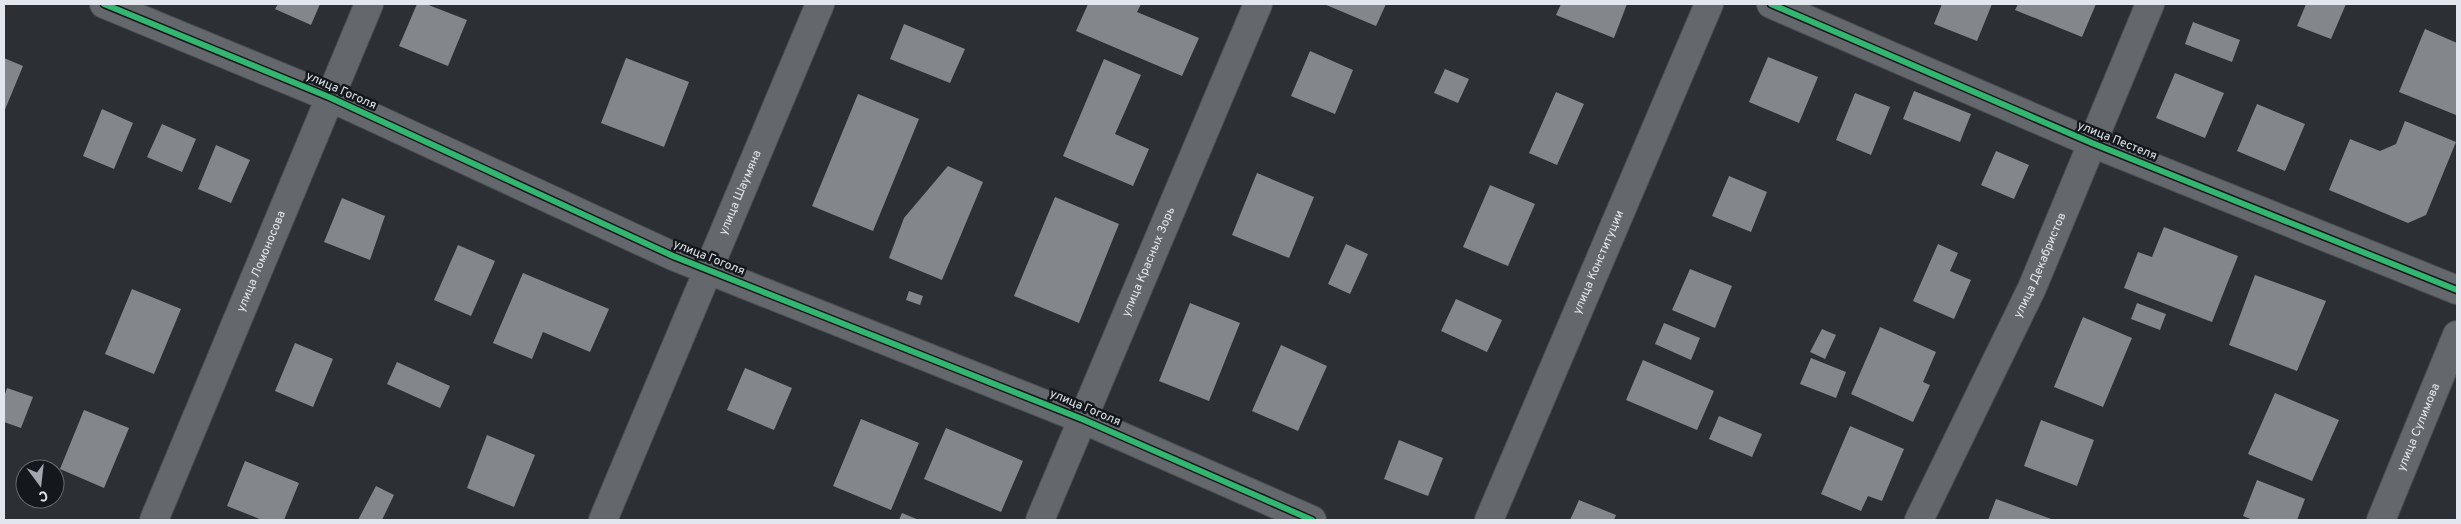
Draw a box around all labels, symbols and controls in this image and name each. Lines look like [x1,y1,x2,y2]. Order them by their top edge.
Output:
street label: улица Гоголя [303,68,379,114]
street label: улица Пестеля [2075,118,2159,164]
street label: улица Шаумяна [716,148,766,238]
street label: улица Красных Зорь [1119,205,1179,319]
street label: улица Ломоносова [233,208,290,315]
street label: улица Конституции [1570,208,1628,317]
street label: улица Декабристов [2010,210,2070,321]
street label: улица Гоголя [671,236,747,280]
street label: улица Сулимова [2394,381,2444,474]
street label: улица Гоголя [1047,386,1123,430]
north arrow [15,459,65,509]
text: С [36,486,50,504]

